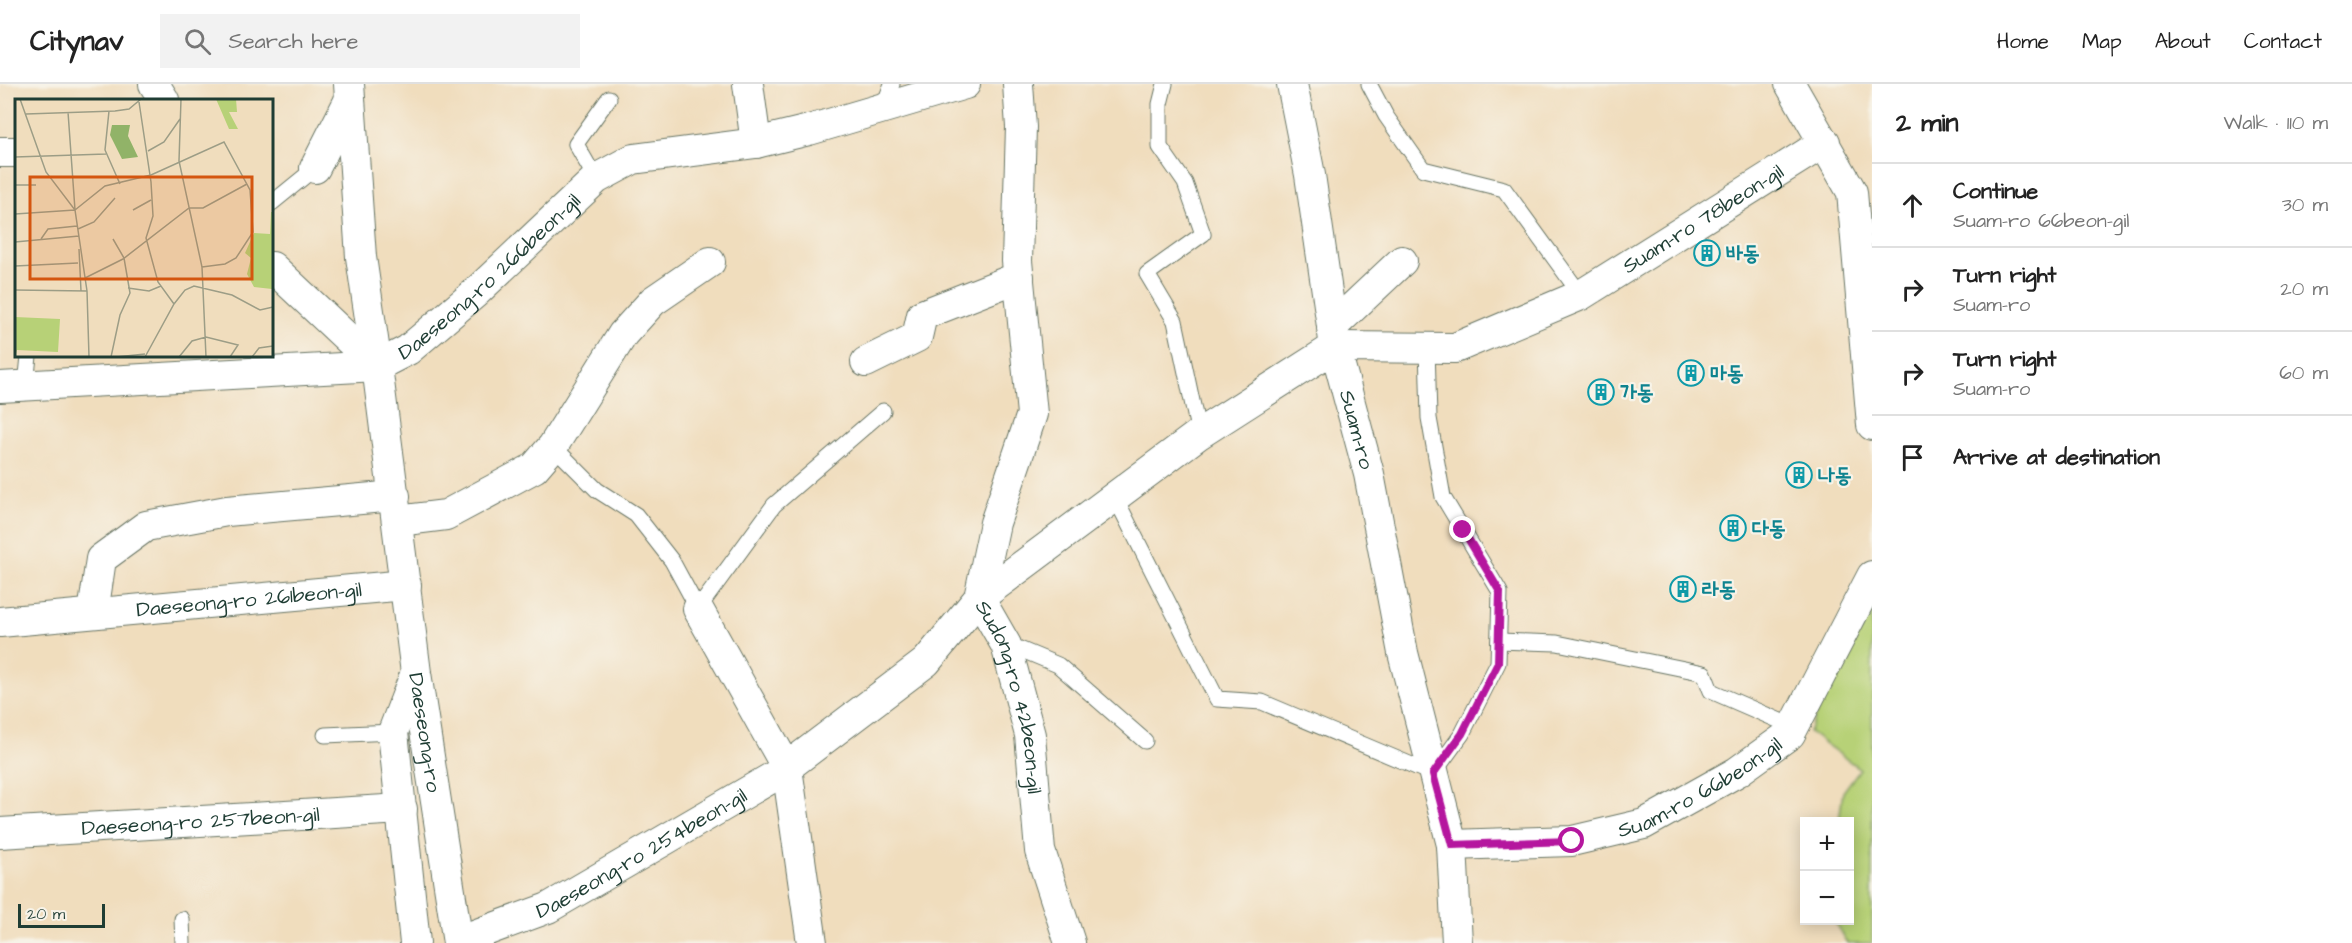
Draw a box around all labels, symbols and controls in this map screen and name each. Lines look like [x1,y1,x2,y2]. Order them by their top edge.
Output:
search box [160,14,580,68]
text: Citynav [30,22,124,61]
icon: search [181,25,214,58]
text: Search here [229,26,358,57]
text: Home [1997,27,2049,56]
text: Map [2082,27,2122,56]
text: About [2155,27,2211,56]
text: Contact [2244,27,2322,56]
inset map [15,99,273,357]
text: 2 min [1896,105,1958,141]
text: Walk · 110 m [2223,109,2328,137]
street label: Suam-ro 78beon-gil [1616,157,1789,280]
text: Continue [1953,176,2038,207]
street label: Daeseong-ro 266beon-gil [393,186,587,367]
icon: ahead [1896,189,1929,222]
text: 30 m [2282,191,2328,219]
text: Suam-ro 66beon-gil [1953,207,2129,235]
building icon: 바동 [1692,238,1722,268]
place label: 바동 [1726,239,1760,268]
text: Turn right [1953,260,2056,291]
icon: right [1896,273,1929,306]
text: 20 m [2280,275,2328,303]
text: Suam-ro [1953,291,2030,319]
text: Turn right [1953,344,2056,375]
icon: right [1896,357,1929,390]
building icon: 마동 [1676,358,1706,388]
place label: 마동 [1710,359,1744,388]
text: 60 m [2279,359,2328,387]
text: Suam-ro [1953,375,2030,403]
building icon: 가동 [1586,377,1616,407]
place label: 가동 [1620,378,1654,407]
street label: Suam-ro [1333,387,1382,473]
icon: arrive [1896,441,1929,474]
text: Arrive at destination [1953,442,2160,473]
building icon: 나동 [1784,460,1814,490]
place label: 나동 [1818,461,1852,490]
building icon: 다동 [1718,513,1748,543]
place label: 다동 [1752,514,1786,543]
route end [1449,516,1475,542]
building icon: 라동 [1668,574,1698,604]
street label: Daeseong-ro 261beon-gil [135,575,363,624]
place label: 라동 [1702,575,1736,604]
street label: Sudong-ro 42beon-gil [969,594,1050,795]
street label: Daeseong-ro [402,671,449,795]
street label: Suam-ro 66beon-gil [1615,730,1788,844]
street label: Daeseong-ro 254beon-gil [532,781,752,926]
street label: Daeseong-ro 257beon-gil [81,799,320,843]
map controls [1800,817,1854,925]
button: + [1800,817,1854,871]
route start [1558,827,1584,853]
button: − [1800,871,1854,925]
scale bar [18,901,105,928]
text: 20 m [27,903,65,925]

